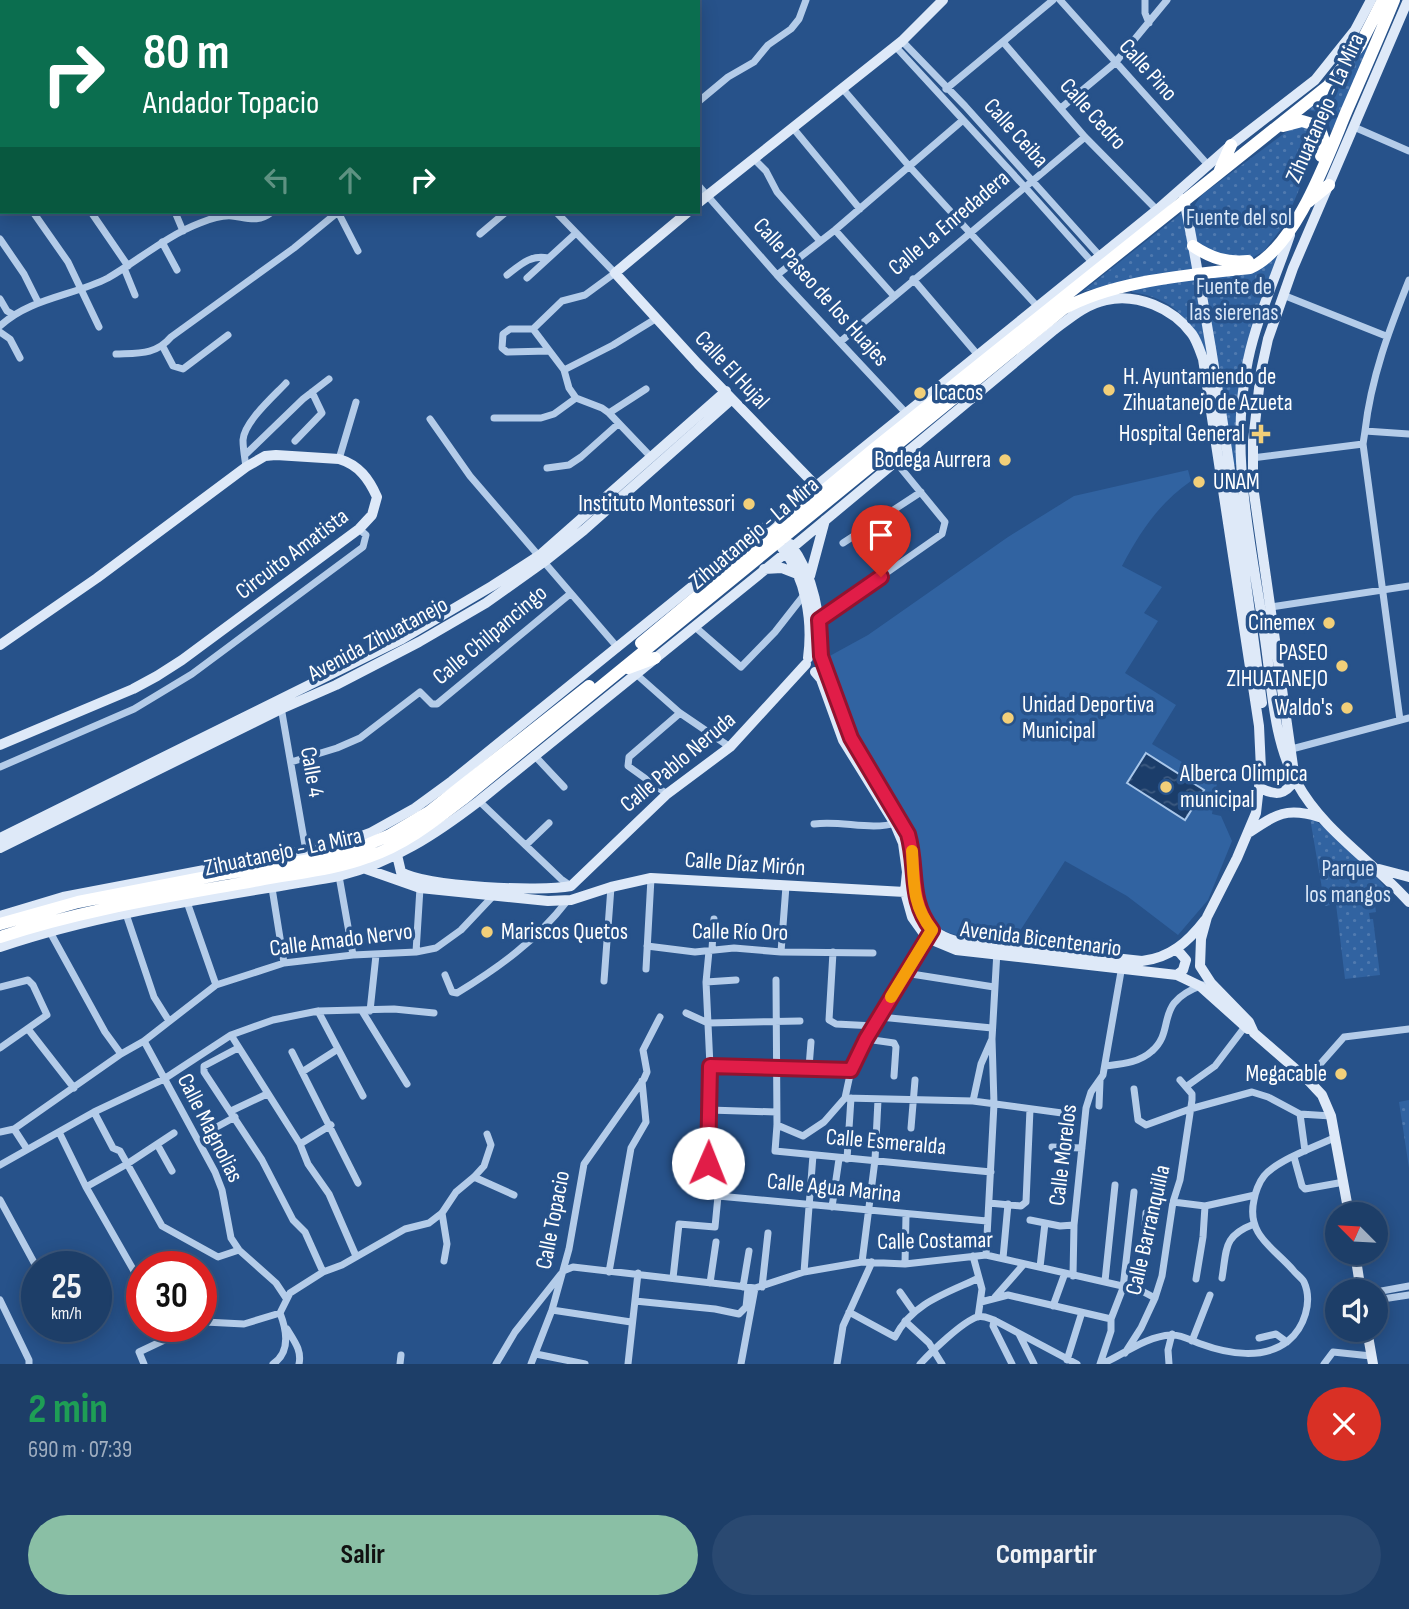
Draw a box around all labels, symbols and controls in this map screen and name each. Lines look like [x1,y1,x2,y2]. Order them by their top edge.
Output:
text: 80 m [143,24,230,83]
icon: right [28,28,119,119]
street label: Zihuatanejo - La Mira [1280,29,1370,187]
street label: Calle Pino [1113,33,1183,107]
street label: Calle Cedro [1054,72,1132,156]
text: Andador Topacio [143,84,319,123]
street label: Calle Ceiba [978,92,1054,174]
icon: left [258,161,296,199]
icon: ahead [331,161,369,199]
icon: right [404,161,442,199]
street label: Calle La Enredadera [883,164,1015,282]
park label: Fuente del sol [1186,204,1292,232]
street label: Calle Paseo de los Huajes [747,212,895,372]
park label: Fuente de las sierenas [1189,273,1279,327]
street label: Calle El Hujal [689,325,775,415]
place label: H. Ayuntamiendo de Zihuatanejo de Azueta [1123,363,1293,417]
place label: Icacos [934,379,983,407]
marker: H. Ayuntamiendo de Zihuatanejo de Azueta [1101,382,1117,398]
marker: Icacos [912,385,928,401]
place label: Hospital General [1119,420,1245,448]
marker: Hospital General [1251,424,1271,444]
place label: Bodega Aurrera [874,446,991,474]
marker: Bodega Aurrera [997,452,1013,468]
place label: UNAM [1213,468,1260,496]
street label: Zihuatanejo - La Mira [684,471,824,595]
marker: UNAM [1191,474,1207,490]
place label: Instituto Montessori [578,490,735,518]
marker: Instituto Montessori [741,496,757,512]
street label: Circuito Amatista [230,502,354,606]
pin [851,505,911,577]
icon: arrive [862,516,900,554]
street label: Calle Chilpancingo [427,579,553,691]
street label: Avenida Zihuatanejo [302,590,453,688]
place label: Cinemex [1248,609,1315,637]
marker: Cinemex [1321,615,1337,631]
place label: PASEO ZIHUATANEJO [1227,639,1328,693]
marker: PASEO ZIHUATANEJO [1334,658,1350,674]
place label: Unidad Deportiva Municipal [1022,691,1154,745]
place label: Waldo's [1275,694,1333,722]
marker: Waldo's [1339,700,1355,716]
street label: Calle Pablo Neruda [615,706,741,818]
marker: Unidad Deportiva Municipal [1000,710,1016,726]
street label: Calle 4 [294,745,330,800]
place label: Alberca Olimpica municipal [1179,760,1308,814]
marker: Alberca Olimpica municipal [1158,779,1174,795]
street label: Zihuatanejo - La Mira [202,822,364,882]
street label: Calle Díaz Mirón [684,846,806,882]
park label: Parque los mangos [1305,855,1391,909]
street label: Avenida Bicentenario [958,915,1123,963]
street label: Calle Amado Nervo [268,917,414,963]
street label: Calle Río Oro [692,917,788,947]
place label: Mariscos Quetos [501,918,628,946]
marker: Mariscos Quetos [479,924,495,940]
place label: Megacable [1246,1060,1327,1088]
marker: Megacable [1333,1066,1349,1082]
street label: Calle Magnolias [171,1069,249,1187]
street label: Calle Morelos [1043,1103,1083,1207]
street label: Calle Esmeralda [825,1123,947,1161]
position arrow [671,1126,745,1200]
street label: Calle Barranquilla [1119,1162,1177,1298]
street label: Calle Agua Marina [766,1167,902,1209]
street label: Calle Topacio [530,1168,576,1272]
north arrow [1325,1202,1388,1265]
map controls [1325,1202,1388,1342]
street label: Calle Costamar [877,1226,994,1256]
speed limit sign: 30 [126,1251,217,1342]
text: 25 [51,1266,82,1309]
button: sound [1325,1279,1388,1342]
text: km/h [51,1303,82,1324]
text: 2 min [28,1384,108,1435]
button: close [1307,1387,1381,1461]
text: 690 m · 07:39 [28,1436,132,1464]
button: Salir [28,1515,698,1595]
button: Compartir [712,1515,1381,1595]

